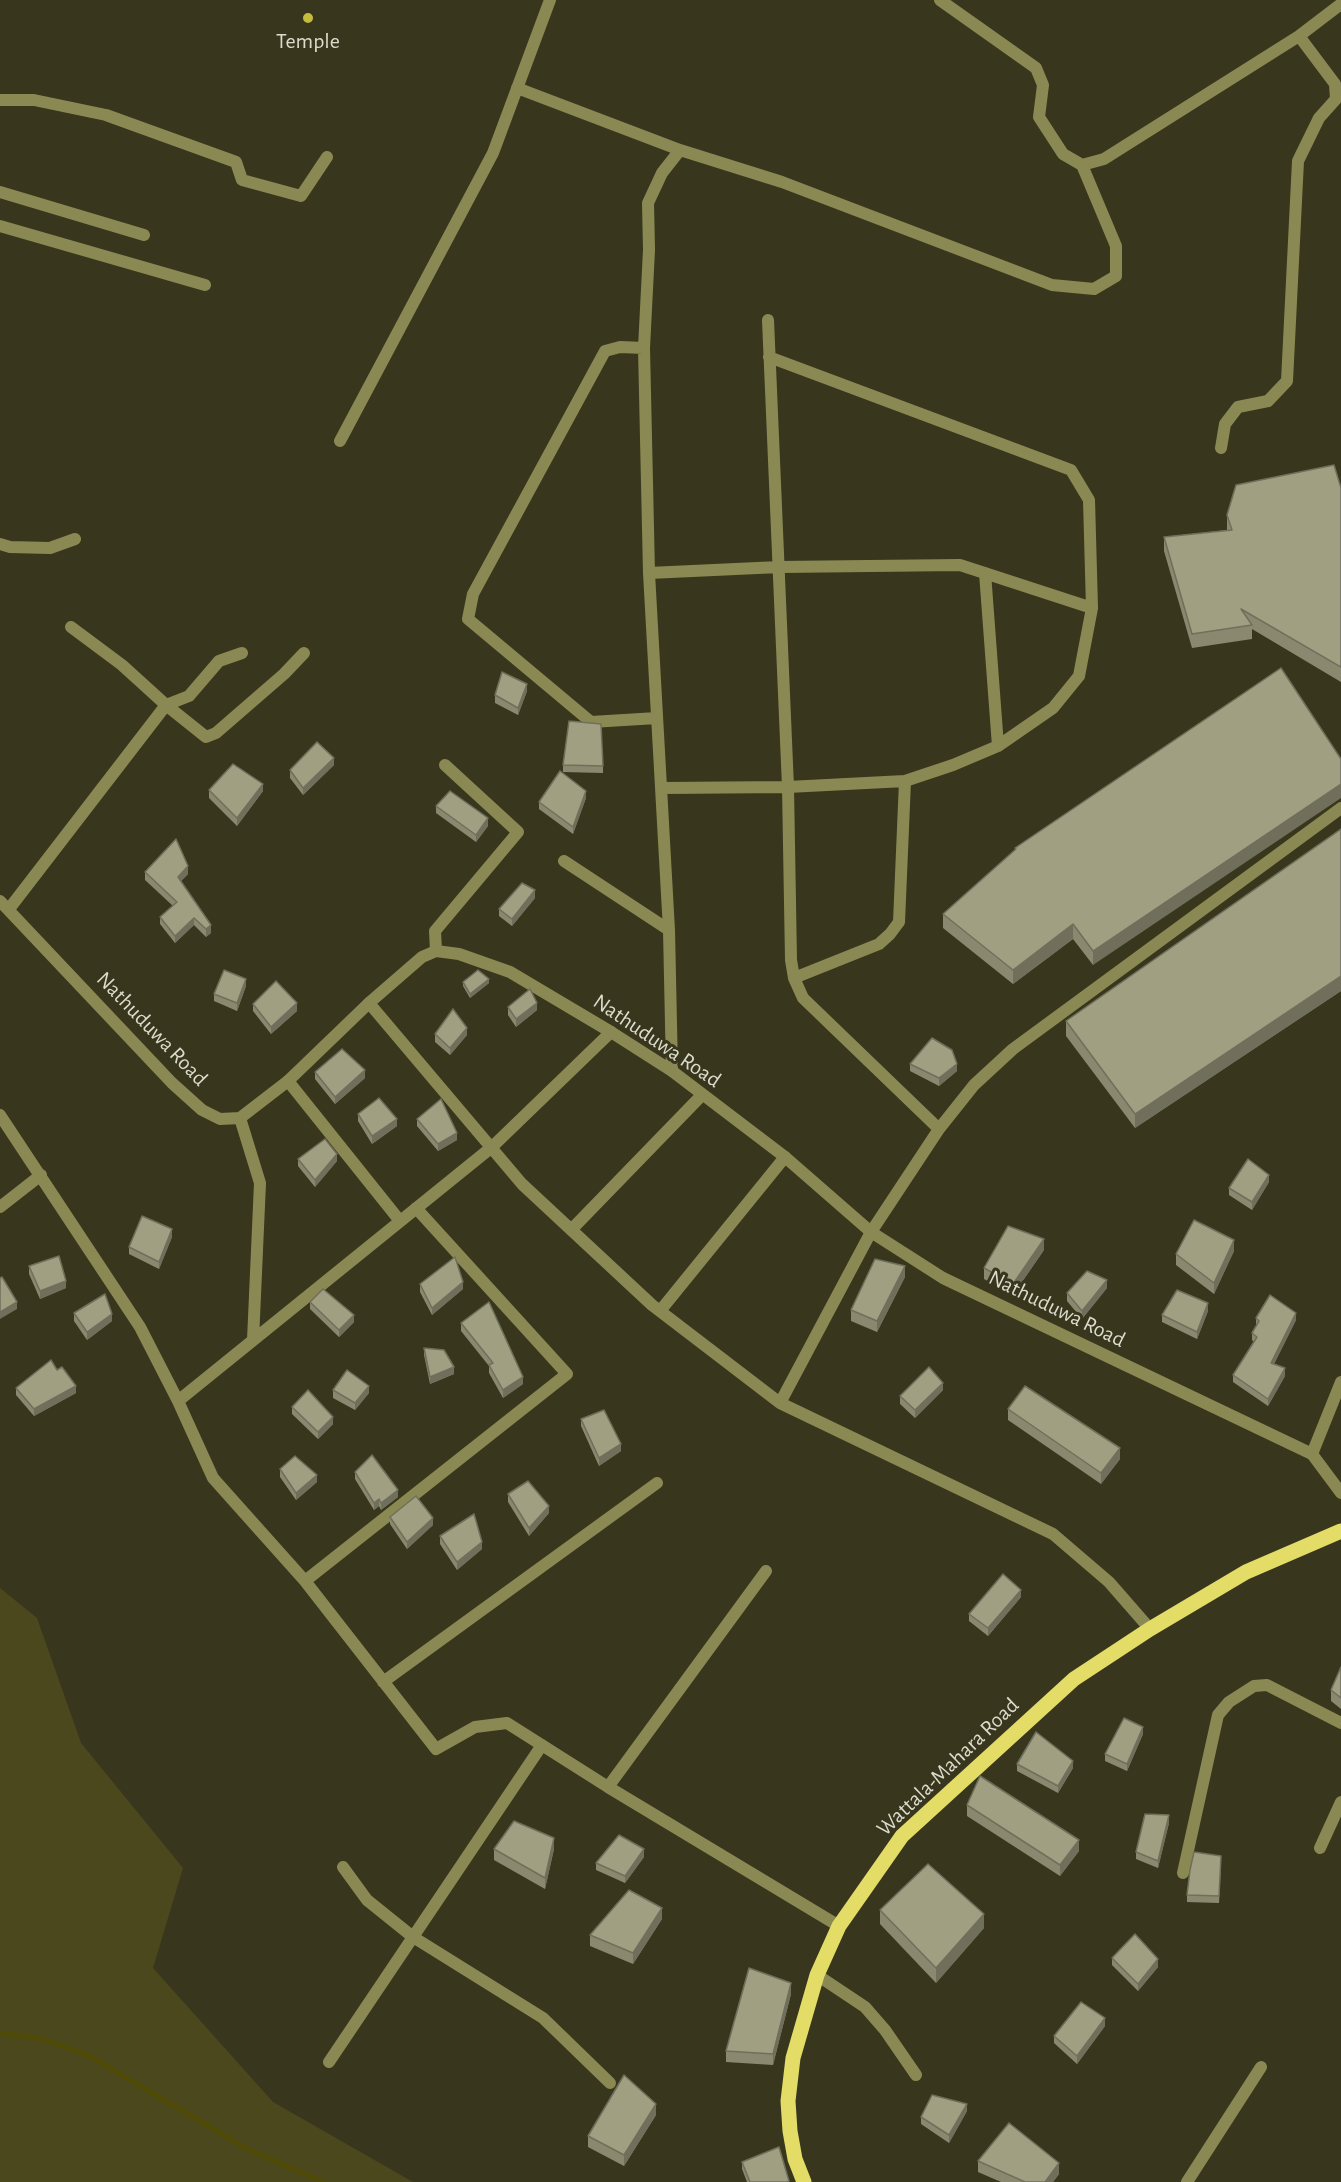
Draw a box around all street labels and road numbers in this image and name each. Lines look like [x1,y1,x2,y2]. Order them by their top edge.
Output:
street label: Nathuduwa Road [91,966,213,1092]
street label: Nathuduwa Road [588,988,726,1094]
street label: Nathuduwa Road [984,1265,1130,1353]
street label: Wattala-Mahara Road [871,1692,1025,1842]

